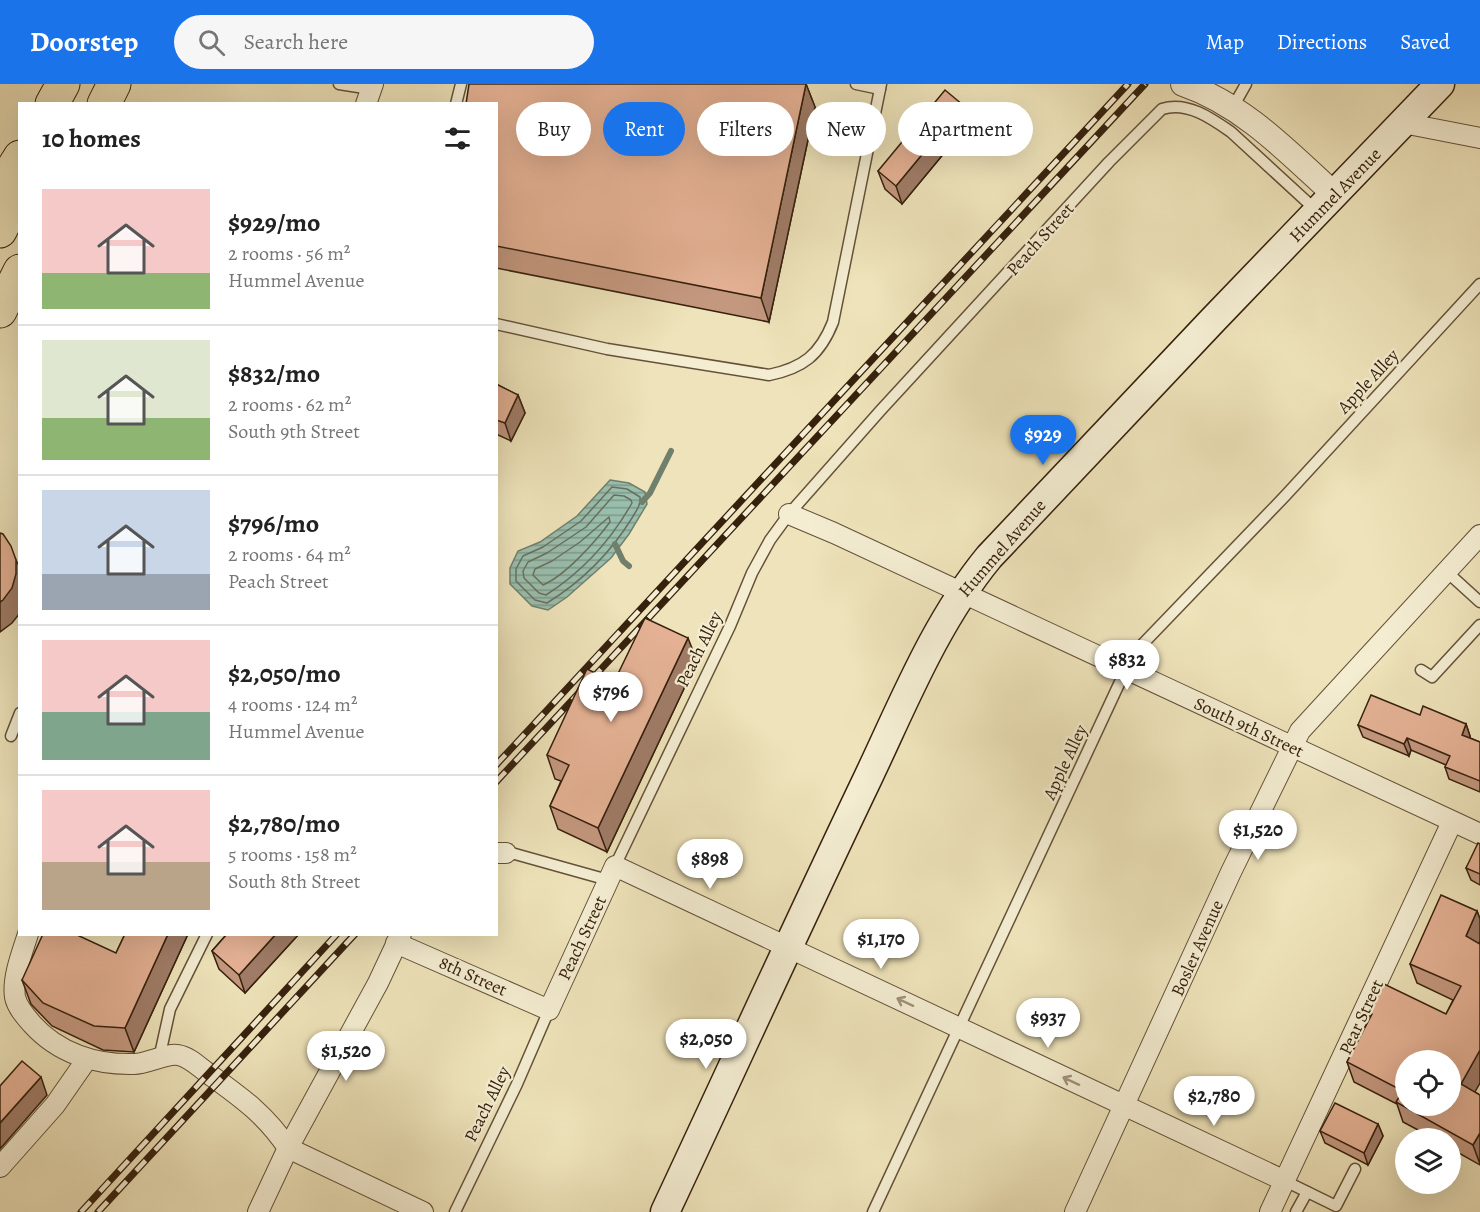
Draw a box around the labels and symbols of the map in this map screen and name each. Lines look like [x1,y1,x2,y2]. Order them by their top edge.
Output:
street label: Hummel Avenue [1284,142,1386,248]
street label: Peach Street [1001,197,1079,281]
street label: Apple Alley [1331,343,1405,419]
pin: $929 [1007,415,1079,466]
street label: Hummel Avenue [953,494,1051,602]
street label: Peach Alley [670,606,728,691]
pin: $832 [1091,640,1163,691]
pin: $796 [575,672,647,723]
street label: South 9th Street [1190,691,1308,763]
street label: Apple Alley [1037,720,1093,804]
pin: $1,520 [1209,810,1307,861]
pin: $898 [674,839,746,890]
street label: Peach Street [552,892,612,984]
street label: Bosler Avenue [1165,896,1229,1000]
pin: $1,170 [832,919,930,970]
street label: 8th Street [435,950,511,1002]
street label: Pear Street [1333,975,1389,1058]
one-way arrow [896,996,914,1008]
pin: $937 [1012,998,1084,1049]
pin: $2,050 [657,1019,755,1070]
pin: $1,520 [297,1031,395,1082]
street label: Peach Alley [458,1061,516,1146]
one-way arrow [1063,1074,1081,1086]
pin: $2,780 [1165,1076,1263,1127]

